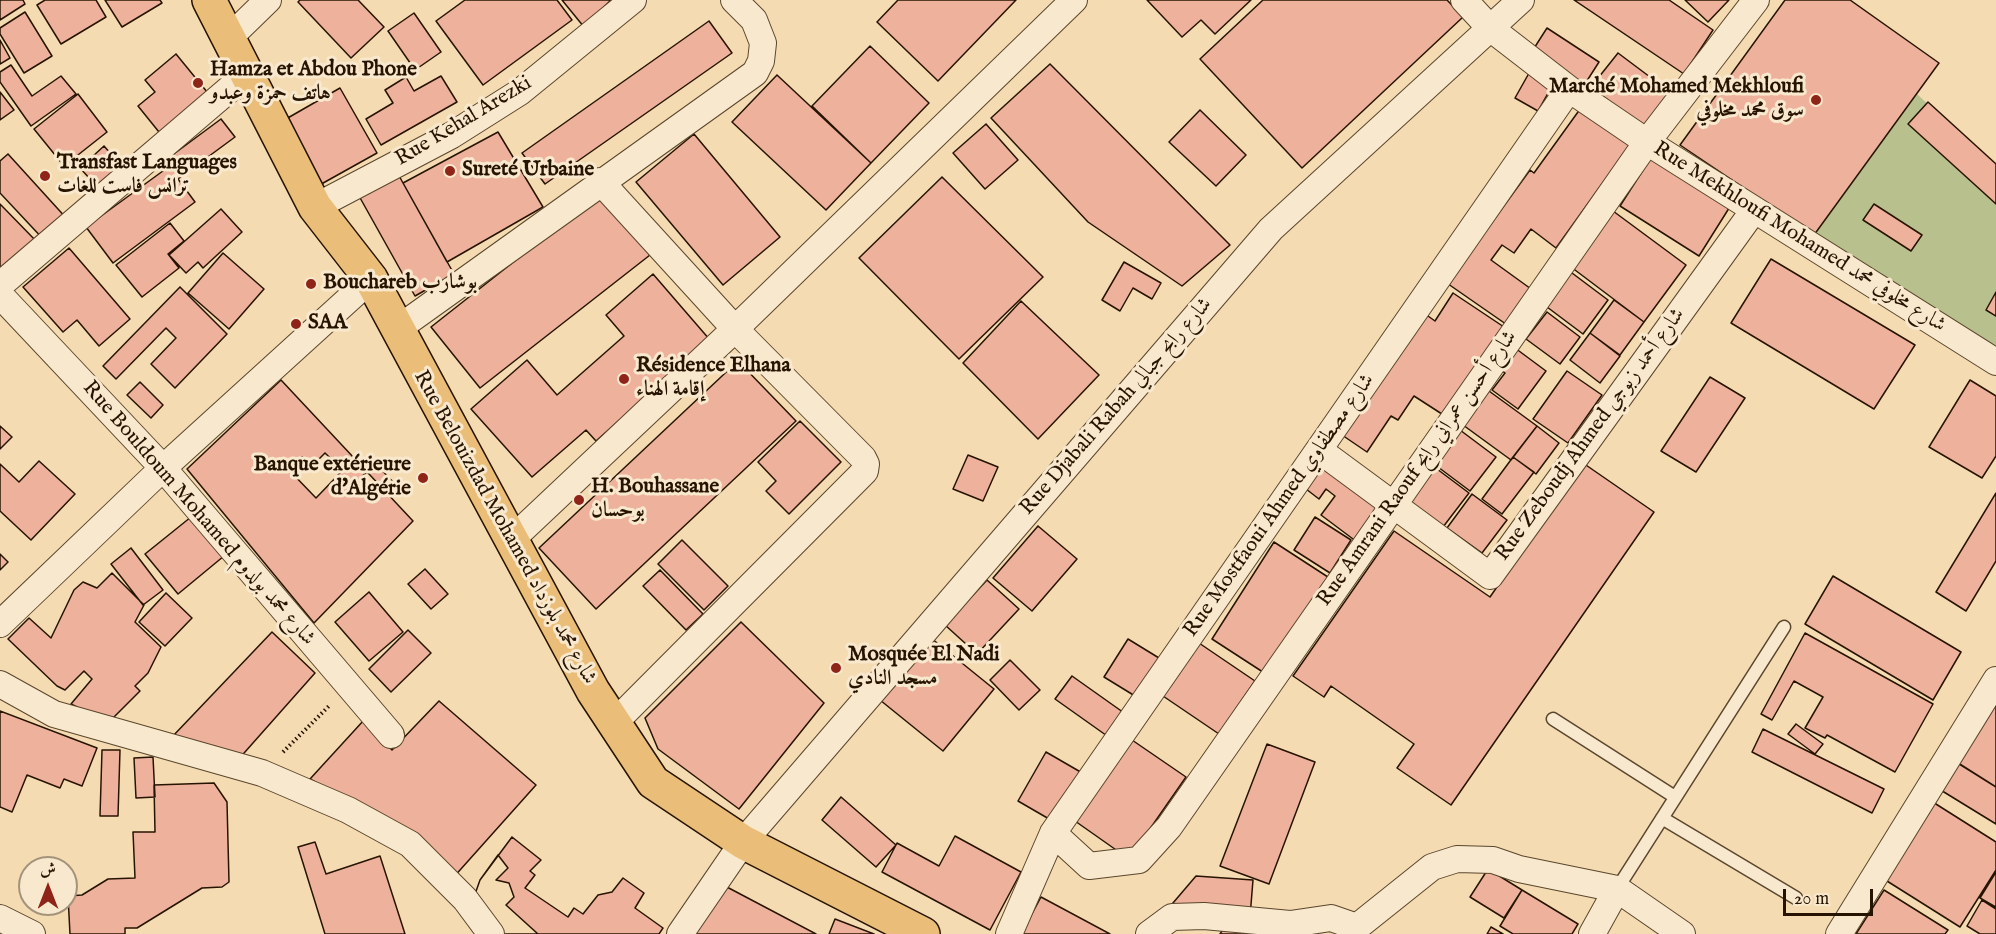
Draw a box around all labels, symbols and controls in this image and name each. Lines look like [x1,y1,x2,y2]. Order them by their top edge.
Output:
place label: Hamza et Abdou Phone هاتف حمزة وعبدو [210,58,417,108]
street label: Rue Kehal Arezki [391,71,537,173]
place label: Marché Mohamed Mekhloufi سوق محمد مخلوفي [1549,75,1804,125]
marker: Hamza et Abdou Phone هاتف حمزة وعبدو [191,76,205,90]
marker: Marché Mohamed Mekhloufi سوق محمد مخلوفي [1809,93,1823,107]
street label: Rue Mekhloufi Mohamed شارع مخلوفي محمد [1648,137,1950,339]
place label: Transfast Languages ترانس فاست للغات [57,151,237,201]
place label: Sureté Urbaine [462,158,594,184]
marker: Sureté Urbaine [443,164,457,178]
marker: Transfast Languages ترانس فاست للغات [38,169,52,183]
place label: Bouchareb بوشارب [323,271,477,297]
marker: Bouchareb بوشارب [304,277,318,291]
street label: Rue Djabali Rabah شارع رابح جبالي [1016,293,1218,521]
street label: Rue Zeboudj Ahmed شارع أحمد زبوجي [1491,304,1691,566]
place label: SAA [308,311,347,337]
marker: SAA [289,317,303,331]
street label: Rue Amrani Raouf شارع أحسن عمراني رابح [1313,326,1523,612]
place label: Résidence Elhana إقامة الهناء [636,354,790,404]
street label: Rue Belouizdad Mohamed شارع محمد بلوزداد [407,367,601,689]
street label: Rue Mostfaoui Ahmed شارع مصطفاوي [1179,370,1381,642]
marker: Résidence Elhana إقامة الهناء [617,372,631,386]
street label: Rue Bouldoum Mohamed شارع محمد بولدوم [76,376,320,652]
place label: Banque extérieure d'Algérie [254,453,411,503]
marker: Banque extérieure d'Algérie [416,471,430,485]
place label: H. Bouhassane بوحسان [591,475,719,525]
marker: H. Bouhassane بوحسان [572,493,586,507]
place label: Mosquée El Nadi مسجد النادي [848,643,1000,693]
marker: Mosquée El Nadi مسجد النادي [829,661,843,675]
north arrow [18,856,78,916]
text: ش [40,860,56,880]
scale bar [1786,877,1876,915]
text: 20 m [1794,888,1829,911]

